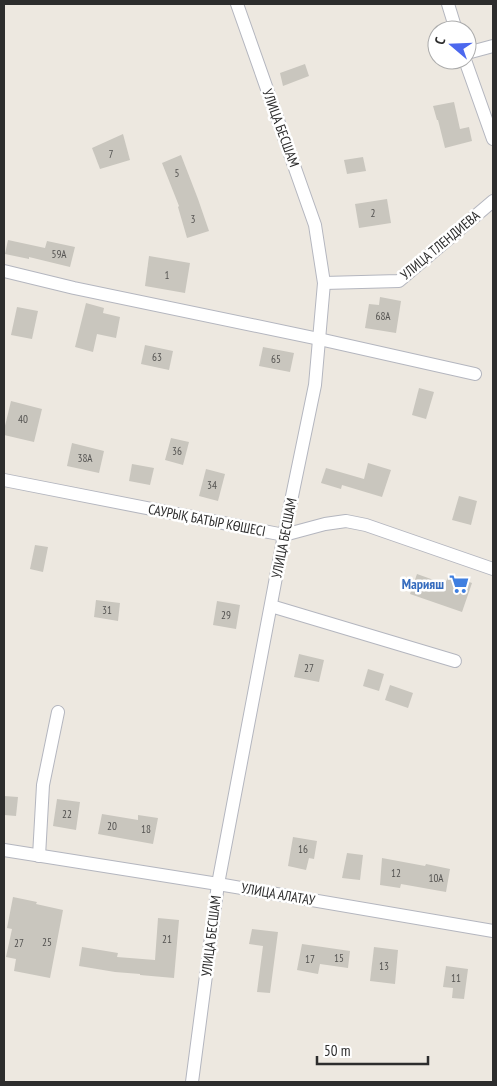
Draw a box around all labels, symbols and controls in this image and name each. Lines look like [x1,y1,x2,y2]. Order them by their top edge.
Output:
north arrow [427,20,477,70]
text: С [430,34,449,47]
street label: УЛИЦА БЕСШАМ [259,87,303,170]
house number: 7 [109,147,114,161]
house number: 5 [175,166,180,180]
house number: 2 [371,206,376,220]
street label: УЛИЦА ТЛЕНДИЕВА [397,206,484,284]
house number: 3 [191,212,196,226]
house number: 59А [51,247,67,261]
house number: 1 [165,268,170,282]
house number: 68А [375,309,391,323]
house number: 63 [152,350,162,364]
house number: 65 [271,352,281,366]
house number: 40 [18,412,28,426]
house number: 36 [172,444,182,458]
house number: 38А [77,451,93,465]
house number: 34 [207,478,217,492]
street label: УЛИЦА БЕСШАМ [267,496,301,580]
street label: САУРЫҚ БАТЫР КӨШЕСІ [147,500,267,540]
supermarket icon: Марияш [448,573,470,595]
place label: Марияш [402,575,444,593]
house number: 31 [102,603,112,617]
house number: 29 [221,608,231,622]
house number: 27 [304,661,314,675]
house number: 22 [62,807,72,821]
house number: 20 [107,819,117,833]
house number: 18 [141,822,151,836]
house number: 16 [298,842,308,856]
house number: 12 [391,866,401,880]
house number: 10А [428,871,444,885]
street label: УЛИЦА АЛАТАУ [240,879,317,909]
street label: УЛИЦА БЕСШАМ [197,894,225,978]
house number: 21 [162,932,172,946]
house number: 25 [42,935,52,949]
house number: 27 [14,936,24,950]
house number: 15 [334,951,344,965]
house number: 17 [305,952,315,966]
house number: 13 [379,959,389,973]
house number: 11 [451,971,461,985]
scale bar [317,1034,428,1066]
text: 50 m [324,1041,350,1060]

